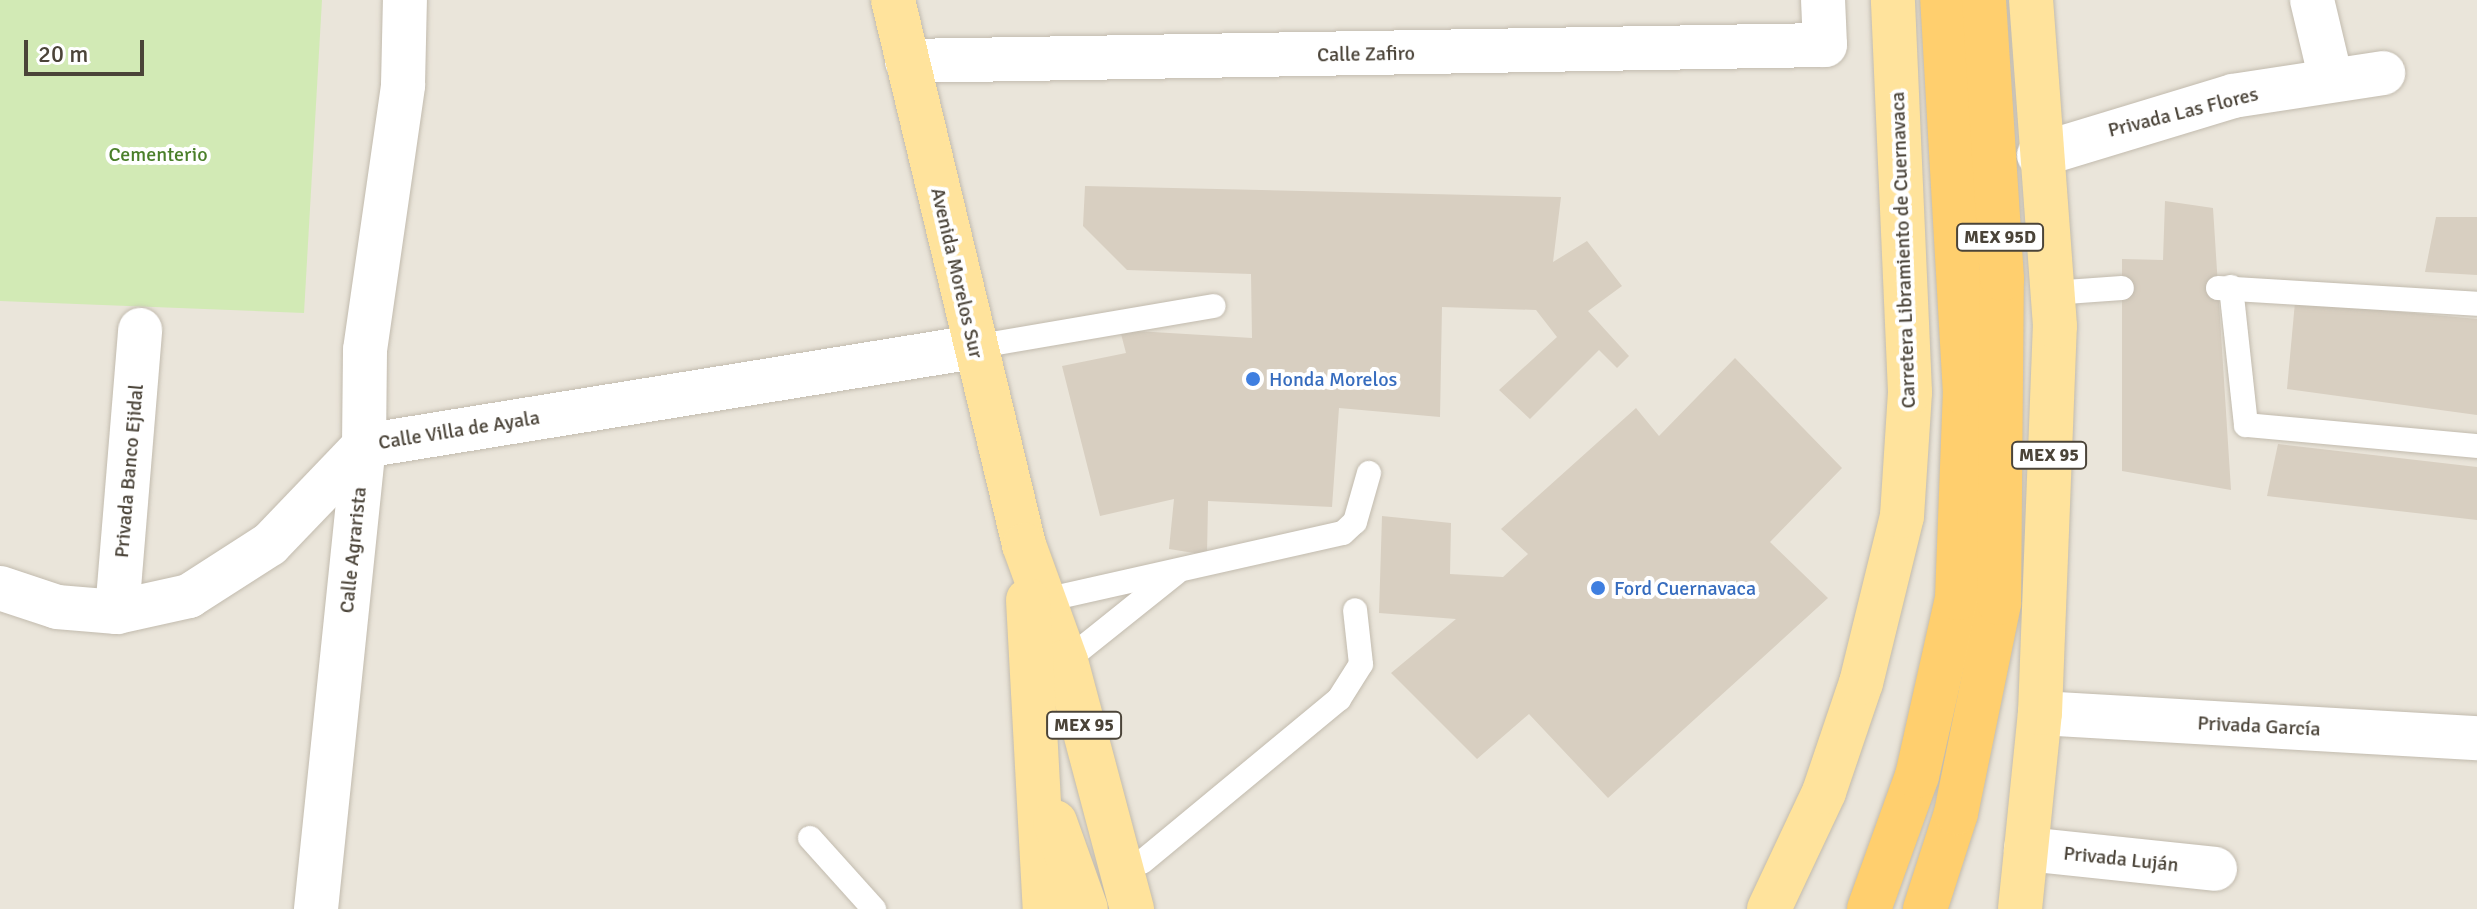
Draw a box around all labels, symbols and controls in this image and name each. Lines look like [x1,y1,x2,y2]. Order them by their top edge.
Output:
scale bar [28,24,148,74]
text: 20 m [38,39,88,69]
street label: Calle Zafiro [1317,41,1415,67]
street label: Privada Las Flores [2105,82,2261,142]
street label: Carretera Libramiento de Cuernavaca [1885,91,1921,409]
park label: Cementerio [108,142,208,166]
street label: Avenida Morelos Sur [926,185,988,361]
road number: MEX 95D [1956,223,2044,251]
place label: Honda Morelos [1269,367,1397,391]
marker: Honda Morelos [1244,370,1262,388]
street label: Privada Banco Ejidal [109,383,149,559]
street label: Calle Villa de Ayala [377,405,541,455]
road number: MEX 95 [2011,441,2087,469]
street label: Calle Agrarista [334,486,372,614]
place label: Ford Cuernavaca [1614,576,1756,600]
marker: Ford Cuernavaca [1589,579,1607,597]
road number: MEX 95 [1046,711,1122,739]
street label: Privada García [2197,711,2321,741]
street label: Privada Luján [2062,841,2180,877]

